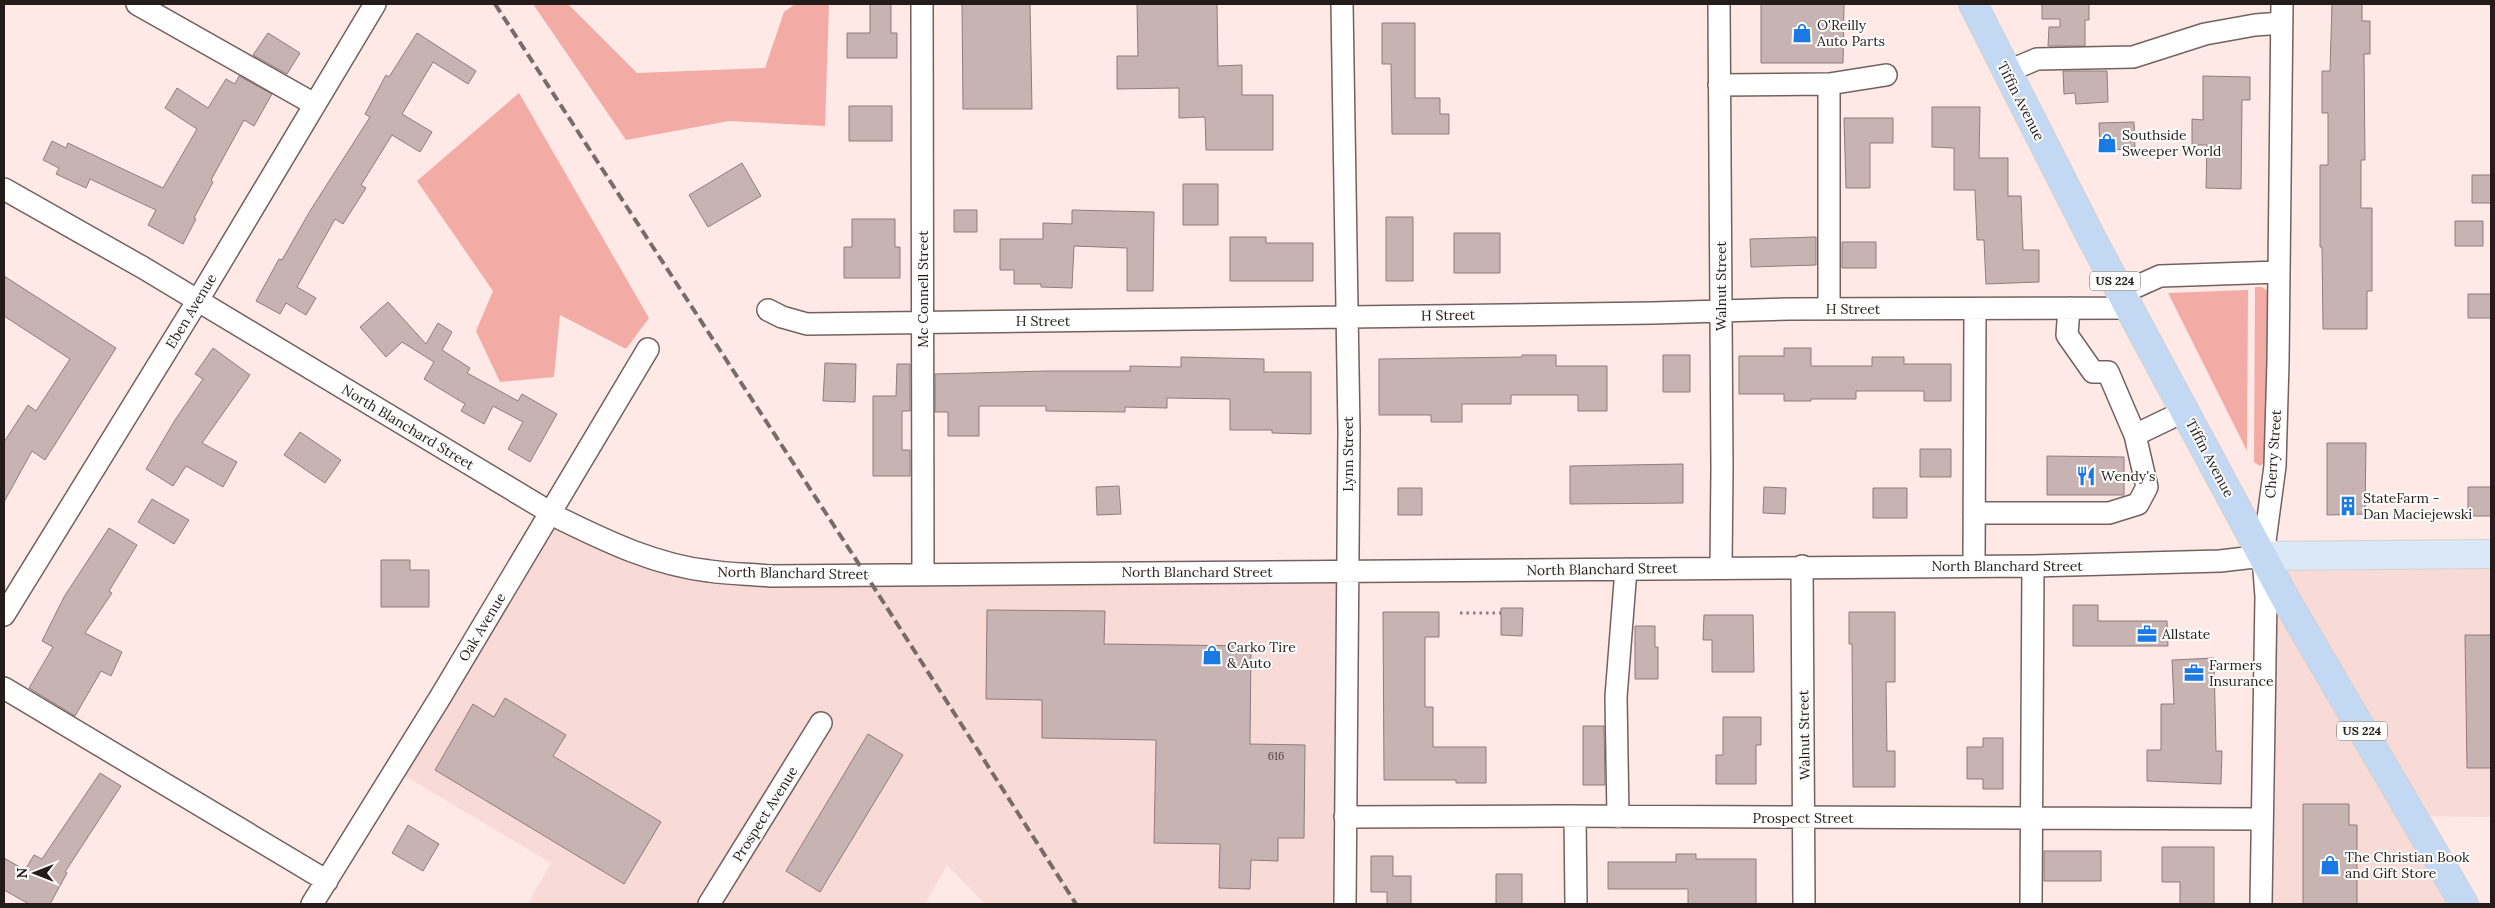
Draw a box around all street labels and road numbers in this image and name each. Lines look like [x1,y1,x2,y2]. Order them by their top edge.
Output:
street label: Tiffin Avenue [1993,59,2049,144]
street label: Mc Connell Street [914,230,932,348]
street label: Walnut Street [1712,240,1730,331]
street label: Eben Avenue [162,270,221,352]
road number: US 224 [2090,272,2140,290]
street label: H Street [1826,300,1881,318]
street label: H Street [1421,306,1476,324]
street label: H Street [1016,312,1071,330]
street label: North Blanchard Street [339,380,478,474]
street label: Cherry Street [2261,408,2285,499]
street label: Lynn Street [1339,416,1357,492]
street label: Tiffin Avenue [2182,416,2238,501]
street label: North Blanchard Street [1931,557,2083,575]
street label: North Blanchard Street [1526,559,1678,579]
street label: North Blanchard Street [717,563,869,583]
street label: North Blanchard Street [1121,563,1273,581]
street label: Oak Avenue [454,589,510,665]
street label: Walnut Street [1794,689,1814,780]
road number: US 224 [2337,721,2387,740]
street label: Prospect Avenue [728,763,802,865]
street label: Prospect Street [1752,809,1854,827]

